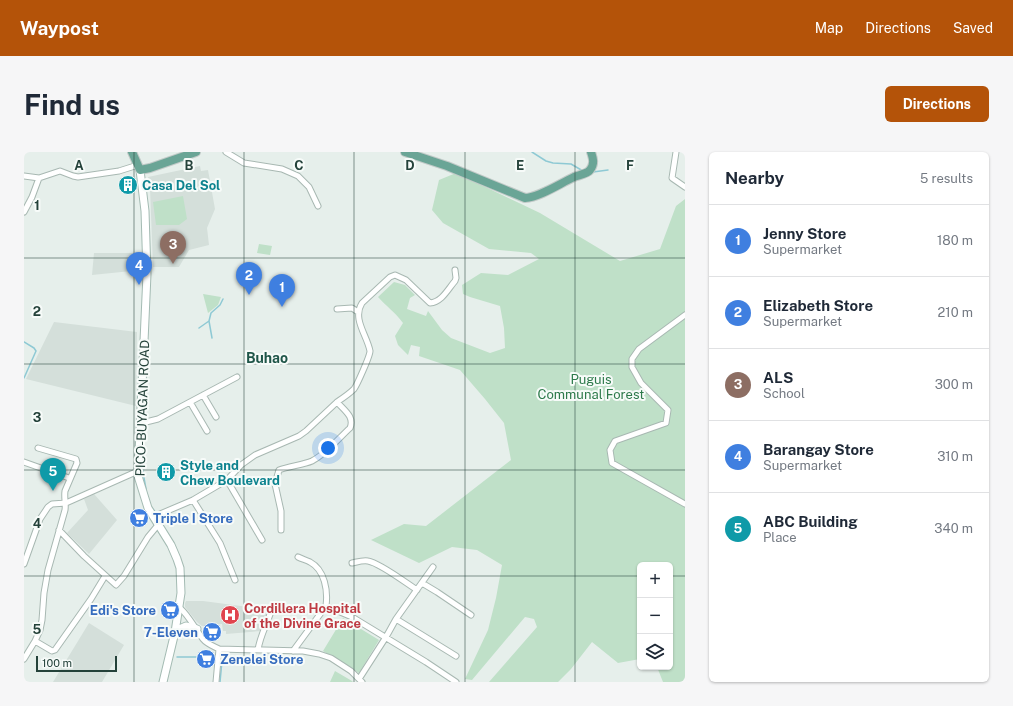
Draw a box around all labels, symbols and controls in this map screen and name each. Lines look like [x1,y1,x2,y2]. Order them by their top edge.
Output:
text: Waypost [20,17,99,39]
text: Map [815,20,843,36]
text: Directions [865,20,931,36]
text: Saved [953,20,993,36]
button: Directions [885,86,989,122]
text: Find us [24,88,120,121]
text: A [74,158,84,173]
text: B [185,158,194,173]
text: C [294,158,304,173]
text: D [405,158,415,173]
text: E [516,158,524,173]
text: F [626,158,634,173]
text: Nearby [725,168,784,188]
text: 5 results [920,171,973,186]
building icon: Casa Del Sol [117,174,139,196]
place label: Casa Del Sol [142,178,220,193]
text: 1 [34,198,40,213]
text: Jenny Store [763,225,847,242]
pin: 3 [160,231,186,264]
text: 1 [735,233,741,248]
text: 180 m [937,233,973,248]
text: Supermarket [763,242,842,257]
pin: 4 [126,252,152,285]
pin: 2 [236,262,262,295]
pin: 1 [269,274,295,307]
text: Elizabeth Store [763,297,873,314]
text: 2 [33,304,41,319]
text: 2 [734,305,742,320]
text: 210 m [938,305,973,320]
text: Supermarket [763,314,842,329]
street label: PICO-BUYAGAN ROAD [133,340,152,477]
district label: Buhao [246,350,288,366]
text: ALS [763,369,793,386]
park label: Puguis Communal Forest [538,372,644,402]
text: 3 [734,377,742,392]
text: 300 m [935,377,973,392]
text: School [763,386,805,401]
text: 3 [33,410,42,425]
your location [318,438,338,458]
text: Barangay Store [763,441,874,458]
text: 4 [734,449,742,464]
text: 310 m [937,449,973,464]
pin: 5 [40,458,66,491]
place label: Style and Chew Boulevard [180,458,280,488]
text: Supermarket [763,458,842,473]
building icon: Style and Chew Boulevard [155,461,177,483]
supermarket icon: Triple I Store [128,507,150,529]
place label: Triple I Store [153,511,233,526]
text: ABC Building [763,513,858,530]
text: 4 [33,516,42,531]
text: 5 [734,521,742,536]
text: 340 m [934,521,973,536]
text: Place [763,530,797,545]
map controls [637,562,673,670]
button: + [637,562,673,598]
button: − [637,598,673,634]
supermarket icon: Edi's Store [159,599,181,621]
place label: Cordillera Hospital of the Divine Grace [244,601,361,631]
place label: Edi's Store [90,603,156,618]
hospital icon: Cordillera Hospital of the Divine Grace [219,604,241,626]
supermarket icon: 7-Eleven [201,621,223,643]
text: 5 [33,622,42,637]
place label: 7-Eleven [144,625,198,640]
button: layers [637,634,673,670]
supermarket icon: Zenelei Store [195,648,217,670]
place label: Zenelei Store [220,652,303,667]
scale bar [36,654,117,673]
text: 100 m [42,657,72,669]

